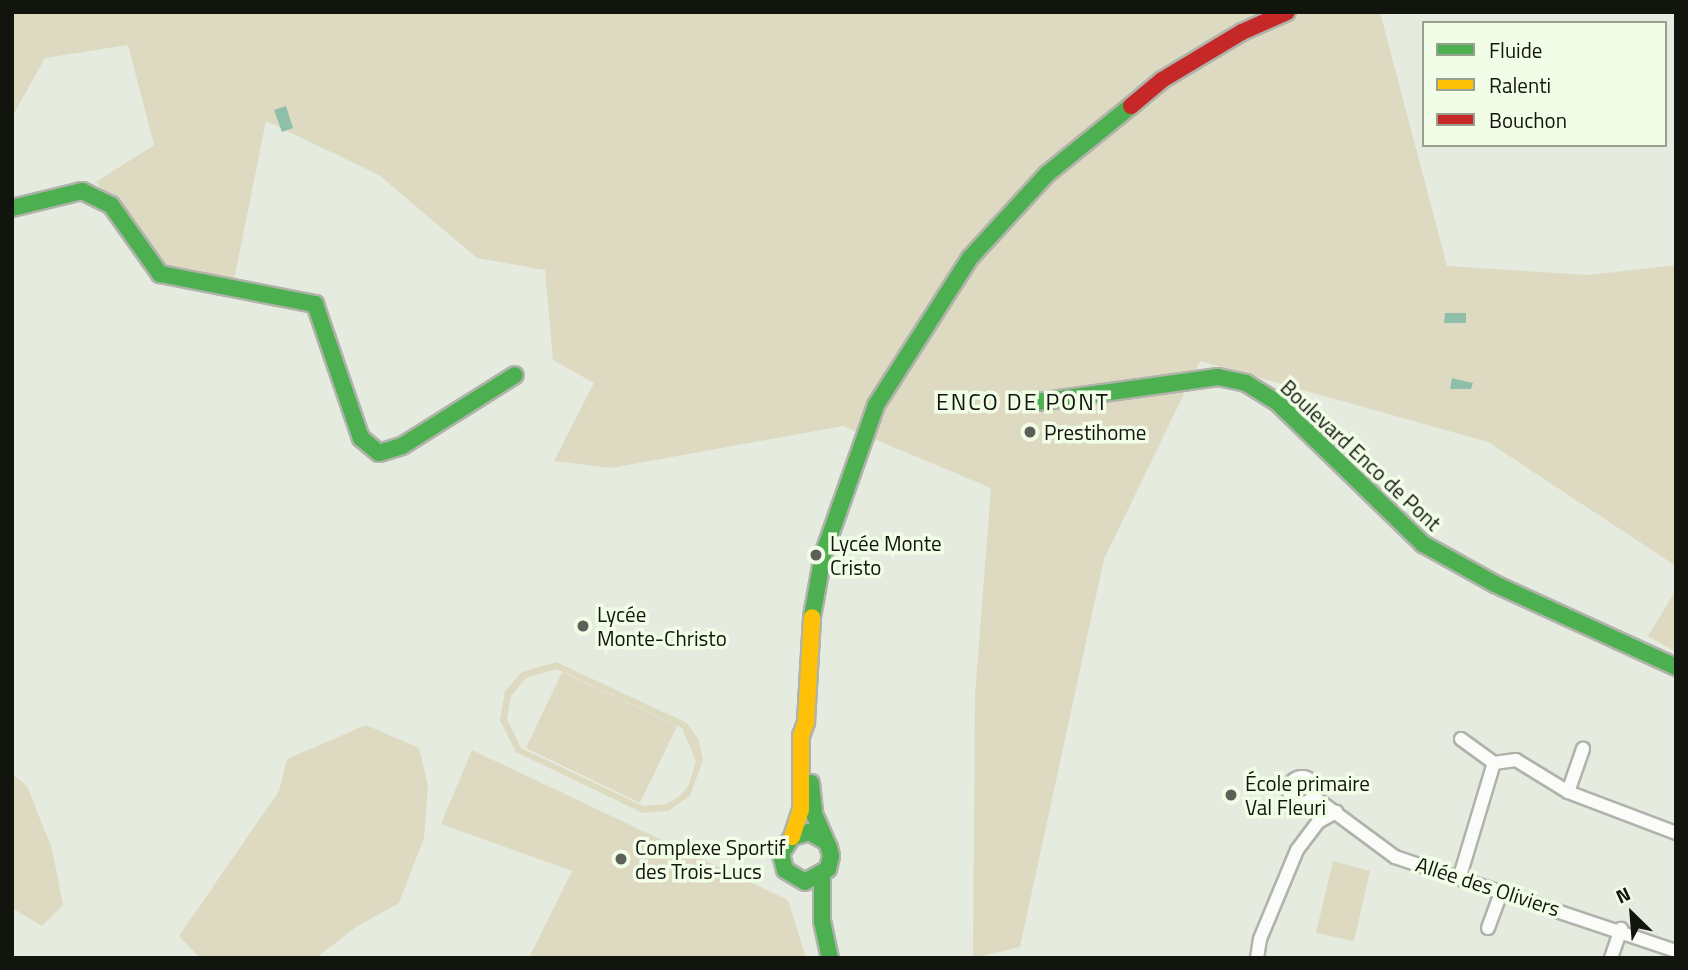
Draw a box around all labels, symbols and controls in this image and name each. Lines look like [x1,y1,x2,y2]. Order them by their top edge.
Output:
legend [1422,21,1667,147]
text: Fluide [1489,34,1542,66]
text: Ralenti [1489,69,1551,101]
text: Bouchon [1489,104,1567,136]
street label: Boulevard Enco de Pont [1276,374,1446,536]
district label: ENCO DE PONT [938,388,1108,416]
place label: Prestihome [1044,419,1146,445]
marker: Prestihome [1022,424,1038,440]
place label: Lycée Monte Cristo [830,530,942,580]
marker: Lycée Monte Cristo [808,547,824,563]
place label: Lycée Monte-Christo [597,601,727,651]
marker: Lycée Monte-Christo [575,618,591,634]
place label: École primaire Val Fleuri [1245,770,1370,820]
marker: École primaire Val Fleuri [1223,787,1239,803]
place label: Complexe Sportif des Trois-Lucs [635,834,785,884]
marker: Complexe Sportif des Trois-Lucs [613,851,629,867]
street label: Allée des Oliviers [1413,851,1563,921]
north arrow [1597,879,1667,949]
text: N [1611,879,1635,910]

